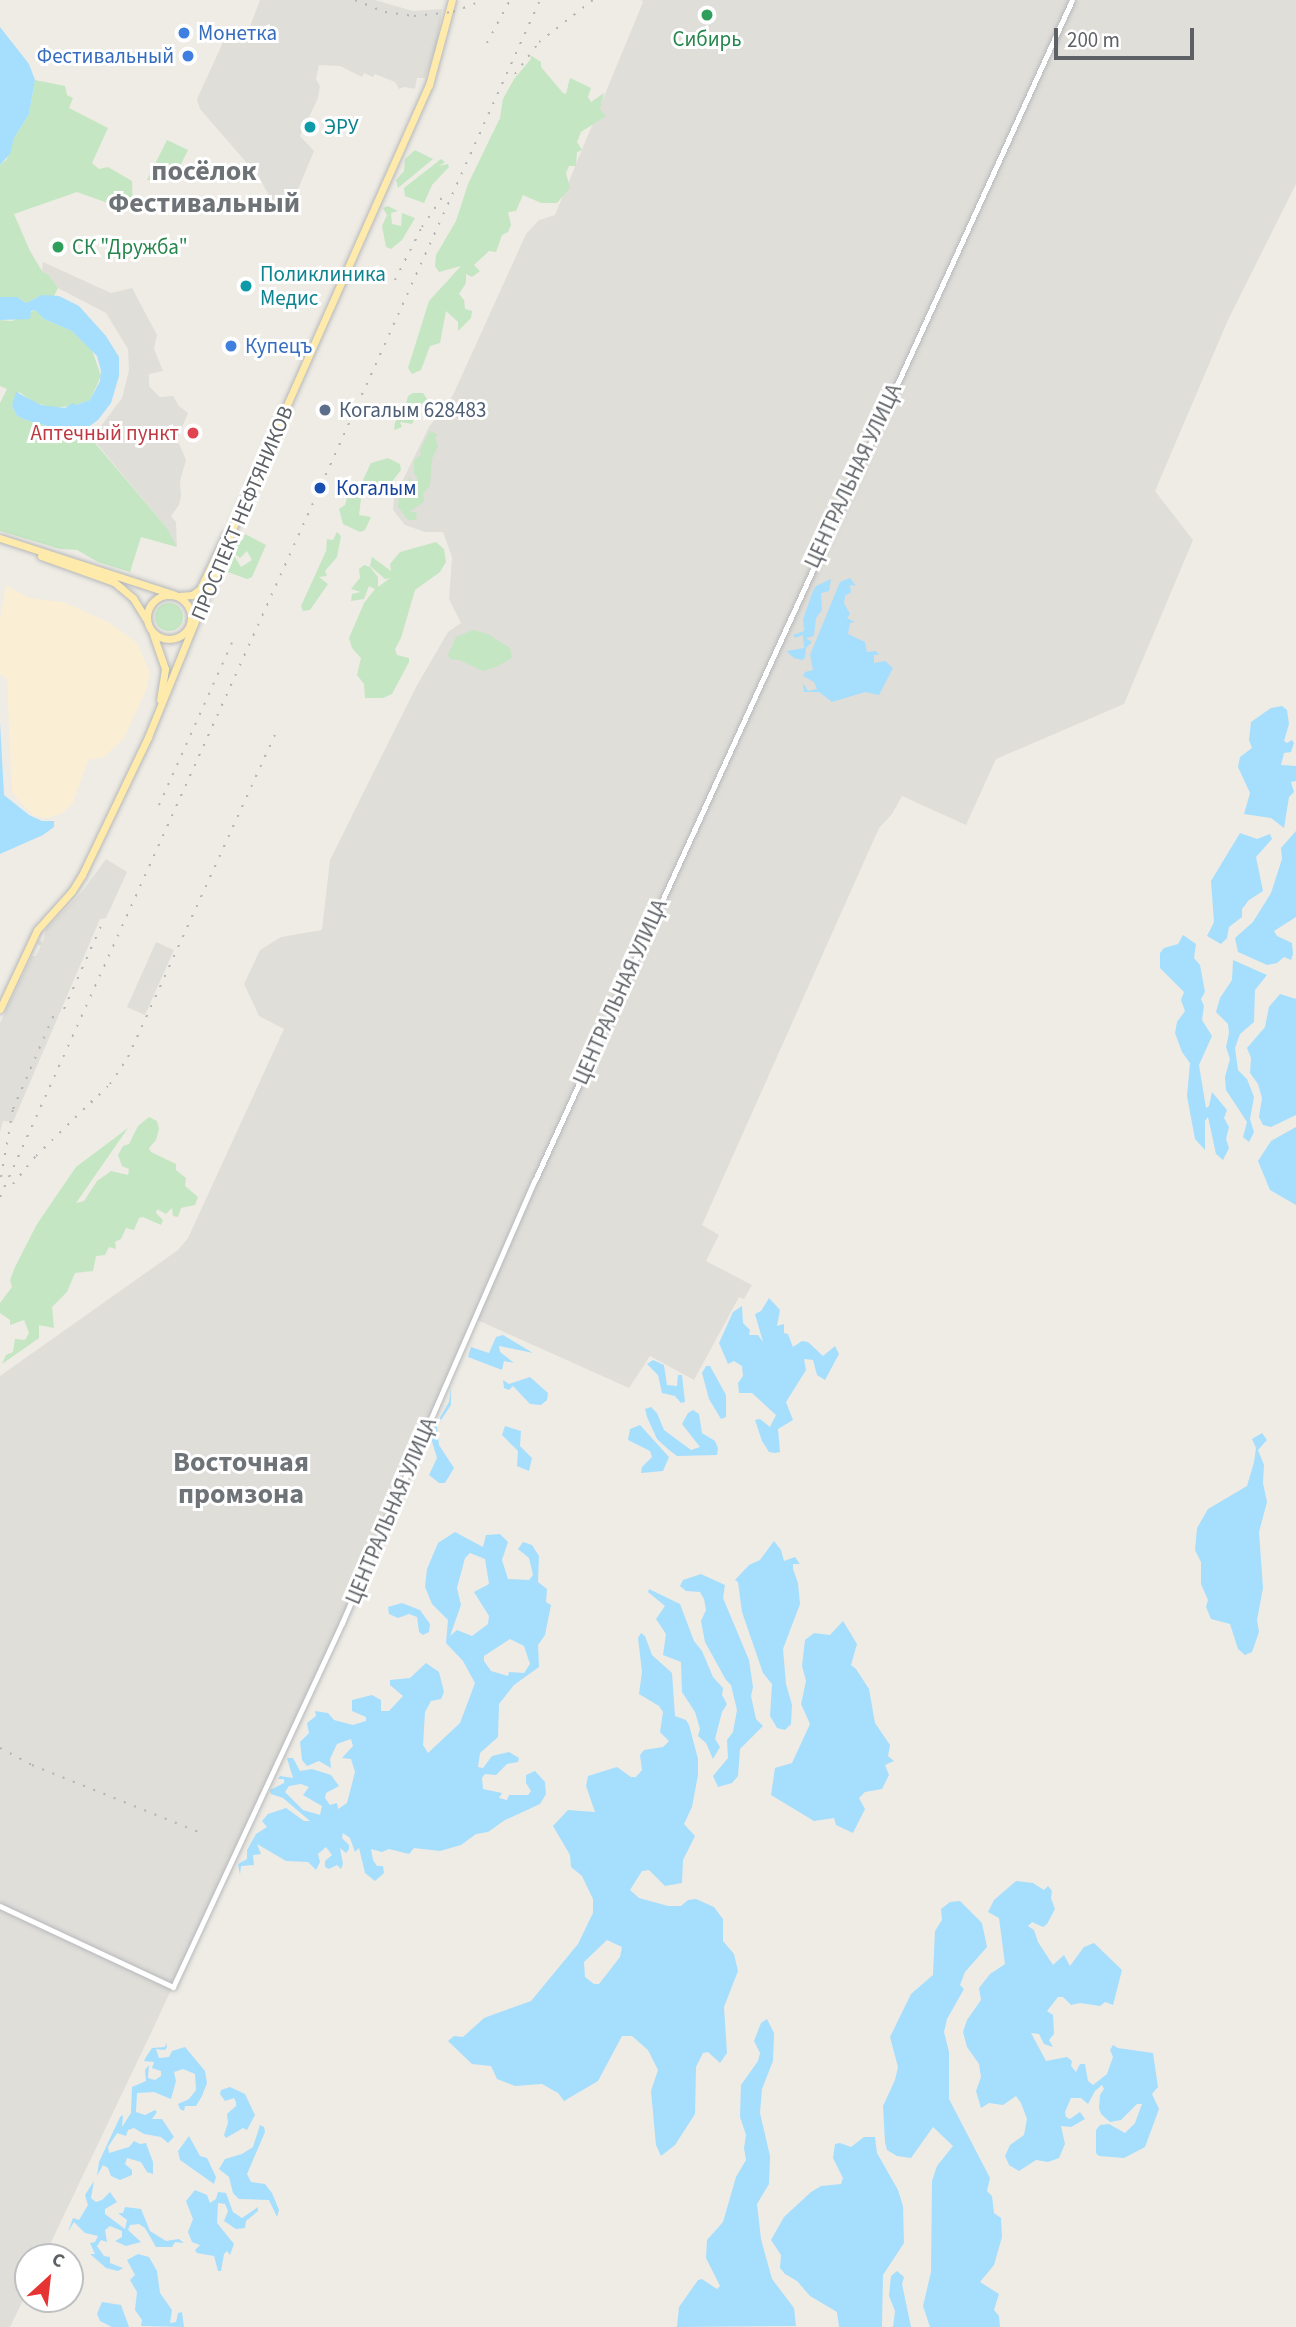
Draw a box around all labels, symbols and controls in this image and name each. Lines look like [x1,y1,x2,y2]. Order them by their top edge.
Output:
marker: Сибирь [699,7,715,23]
scale bar [1058,14,1198,58]
place label: Монетка [198,20,277,46]
marker: Монетка [176,25,192,41]
text: 200 m [1067,25,1120,55]
place label: Сибирь [672,26,742,52]
place label: Фестивальный [37,43,174,69]
marker: Фестивальный [180,48,196,64]
place label: ЭРУ [324,114,358,140]
marker: ЭРУ [302,119,318,135]
district label: посёлок Фестивальный [108,154,300,220]
place label: СК "Дружба" [72,234,188,260]
marker: СК "Дружба" [50,239,66,255]
place label: Поликлиника Медис [260,261,386,311]
marker: Поликлиника Медис [238,278,254,294]
place label: Купецъ [245,333,313,359]
marker: Купецъ [223,338,239,354]
street label: ЦЕНТРАЛЬНАЯ УЛИЦА [799,380,907,572]
place label: Когалым 628483 [339,397,486,423]
street label: ПРОСПЕКТ НЕФТЯНИКОВ [185,402,299,624]
marker: Когалым 628483 [317,402,333,418]
place label: Аптечный пункт [30,420,179,446]
marker: Аптечный пункт [185,425,201,441]
place label: Когалым [336,475,416,501]
marker: Когалым [310,478,330,498]
street label: ЦЕНТРАЛЬНАЯ УЛИЦА [568,895,672,1089]
street label: ЦЕНТРАЛЬНАЯ УЛИЦА [340,1414,442,1608]
district label: Восточная промзона [173,1445,309,1511]
north arrow [14,2243,84,2313]
text: С [47,2246,69,2275]

